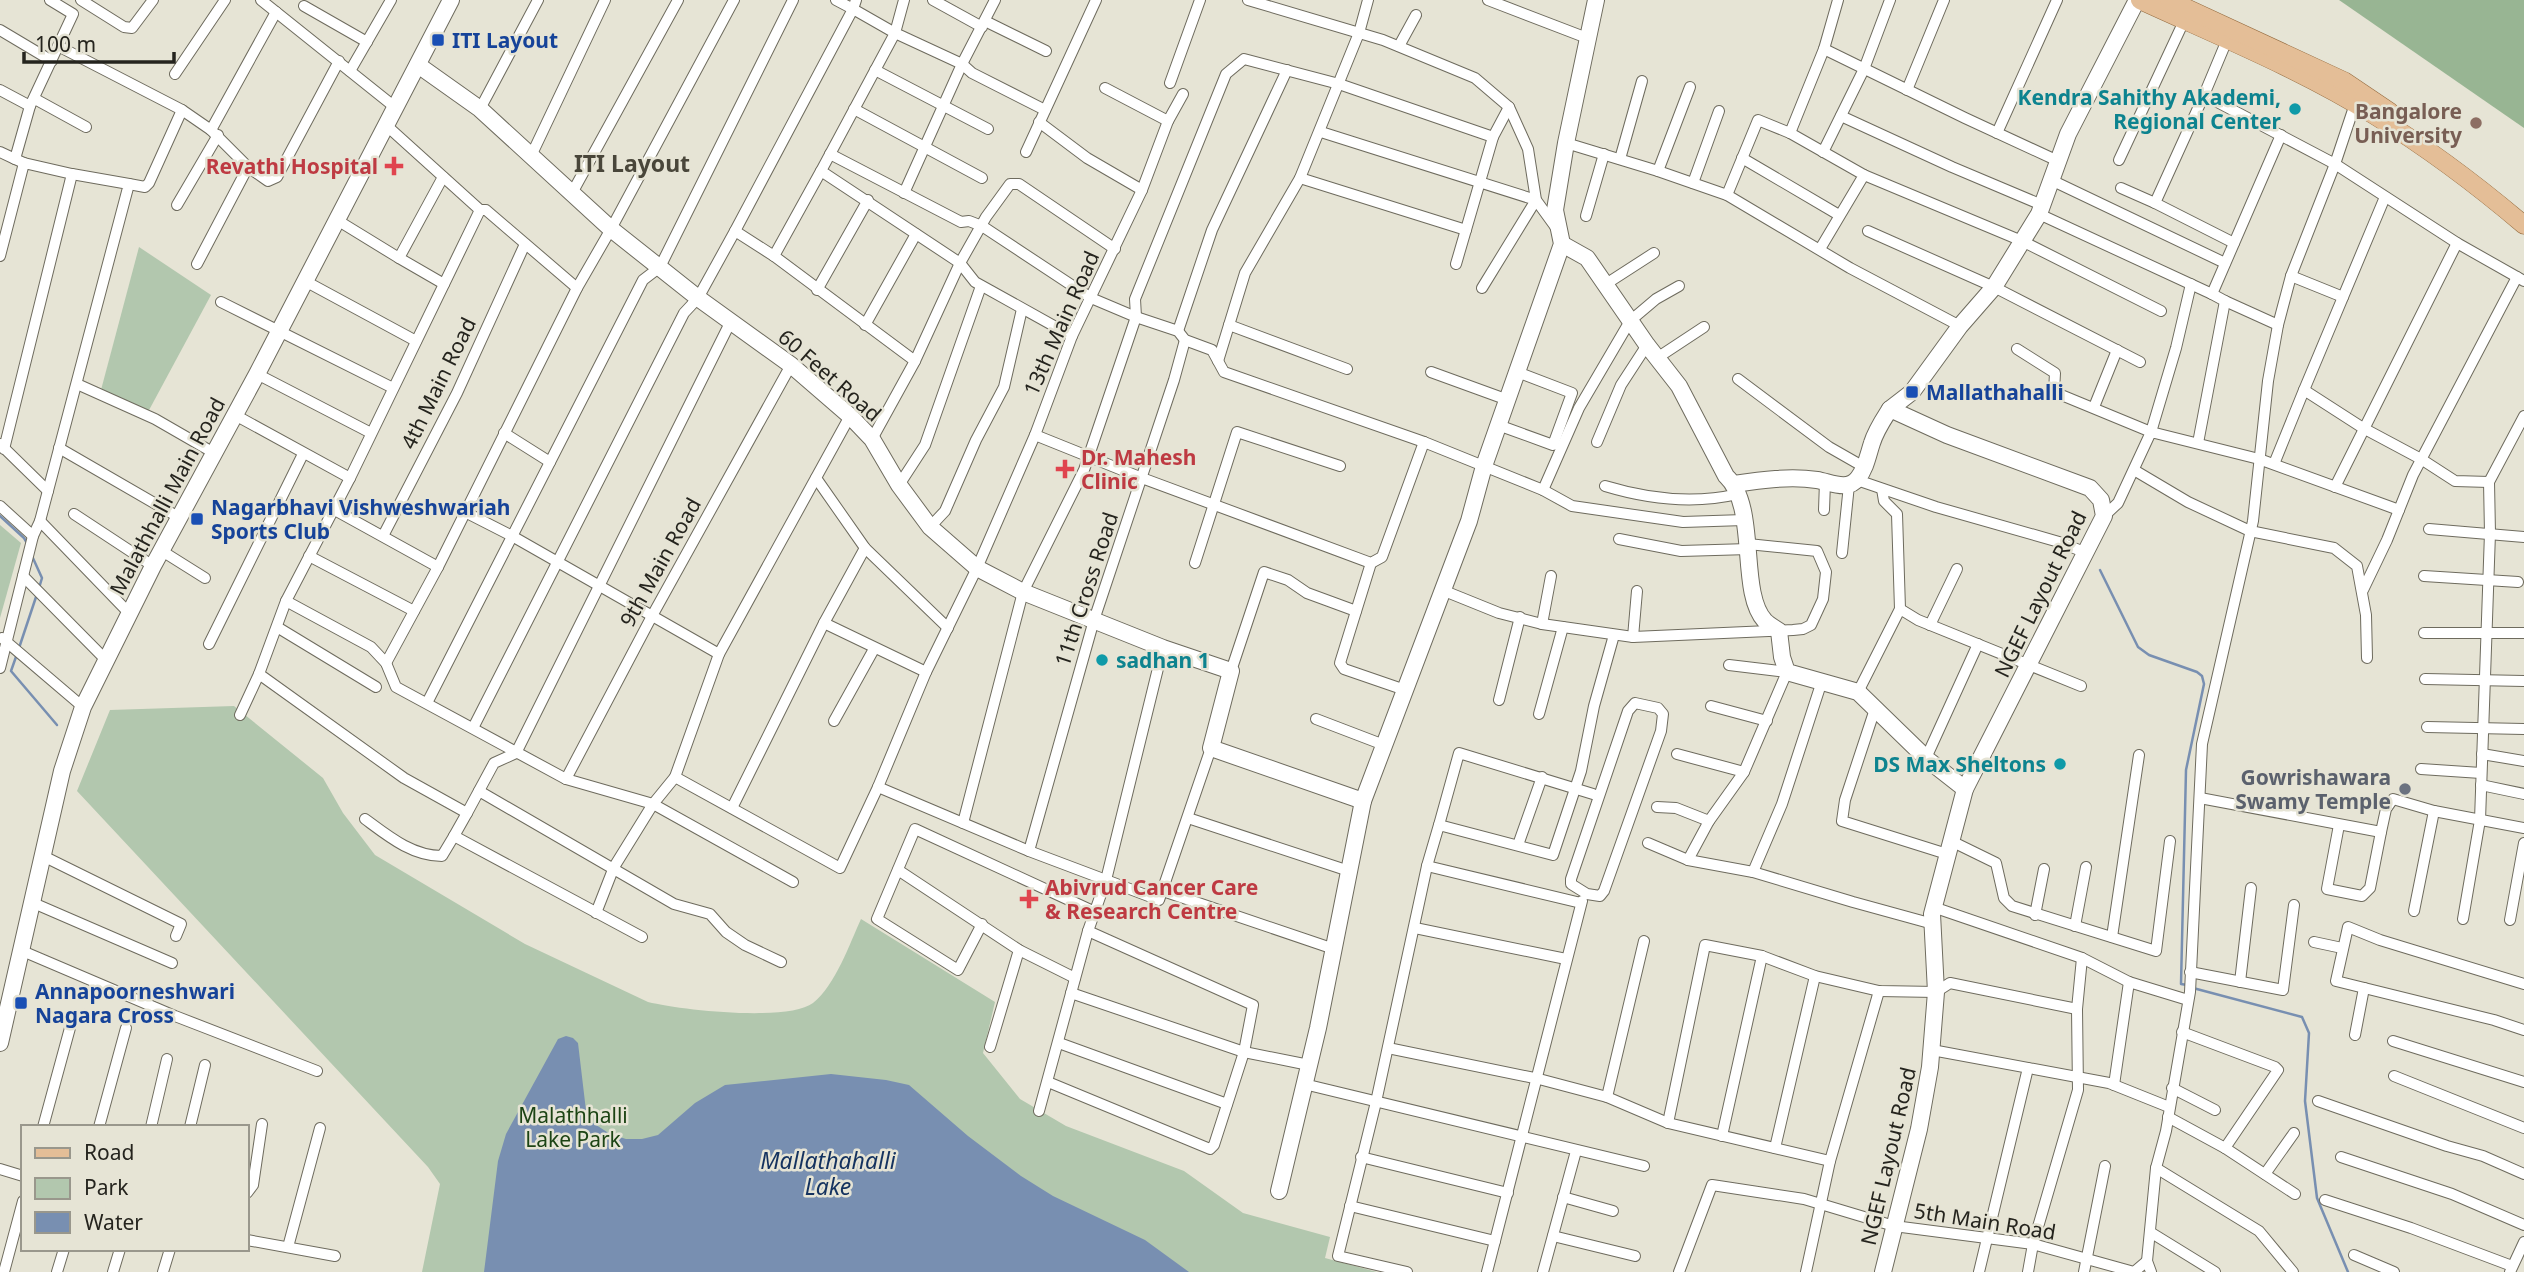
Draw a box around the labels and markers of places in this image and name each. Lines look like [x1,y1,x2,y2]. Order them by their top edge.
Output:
place label: ITI Layout [452,26,558,54]
marker: ITI Layout [430,32,446,48]
place label: Kendra Sahithy Akademi, Regional Center [2018,83,2282,135]
place label: Bangalore University [2354,97,2462,149]
marker: Kendra Sahithy Akademi, Regional Center [2287,101,2303,117]
marker: Bangalore University [2468,115,2484,131]
place label: Revathi Hospital [206,152,378,180]
marker: Revathi Hospital [384,156,404,176]
place label: Mallathahalli [1926,378,2064,406]
marker: Mallathahalli [1904,384,1920,400]
place label: Dr. Mahesh Clinic [1081,443,1197,495]
marker: Dr. Mahesh Clinic [1055,459,1075,479]
place label: Nagarbhavi Vishweshwariah Sports Club [211,493,510,545]
marker: Nagarbhavi Vishweshwariah Sports Club [189,511,205,527]
place label: sadhan 1 [1116,646,1210,674]
marker: sadhan 1 [1094,652,1110,668]
place label: DS Max Sheltons [1873,750,2046,778]
marker: DS Max Sheltons [2052,756,2068,772]
place label: Gowrishawara Swamy Temple [2235,763,2391,815]
marker: Gowrishawara Swamy Temple [2397,781,2413,797]
place label: Abivrud Cancer Care & Research Centre [1045,873,1258,925]
marker: Abivrud Cancer Care & Research Centre [1019,889,1039,909]
place label: Annapoorneshwari Nagara Cross [35,977,235,1029]
marker: Annapoorneshwari Nagara Cross [13,995,29,1011]

